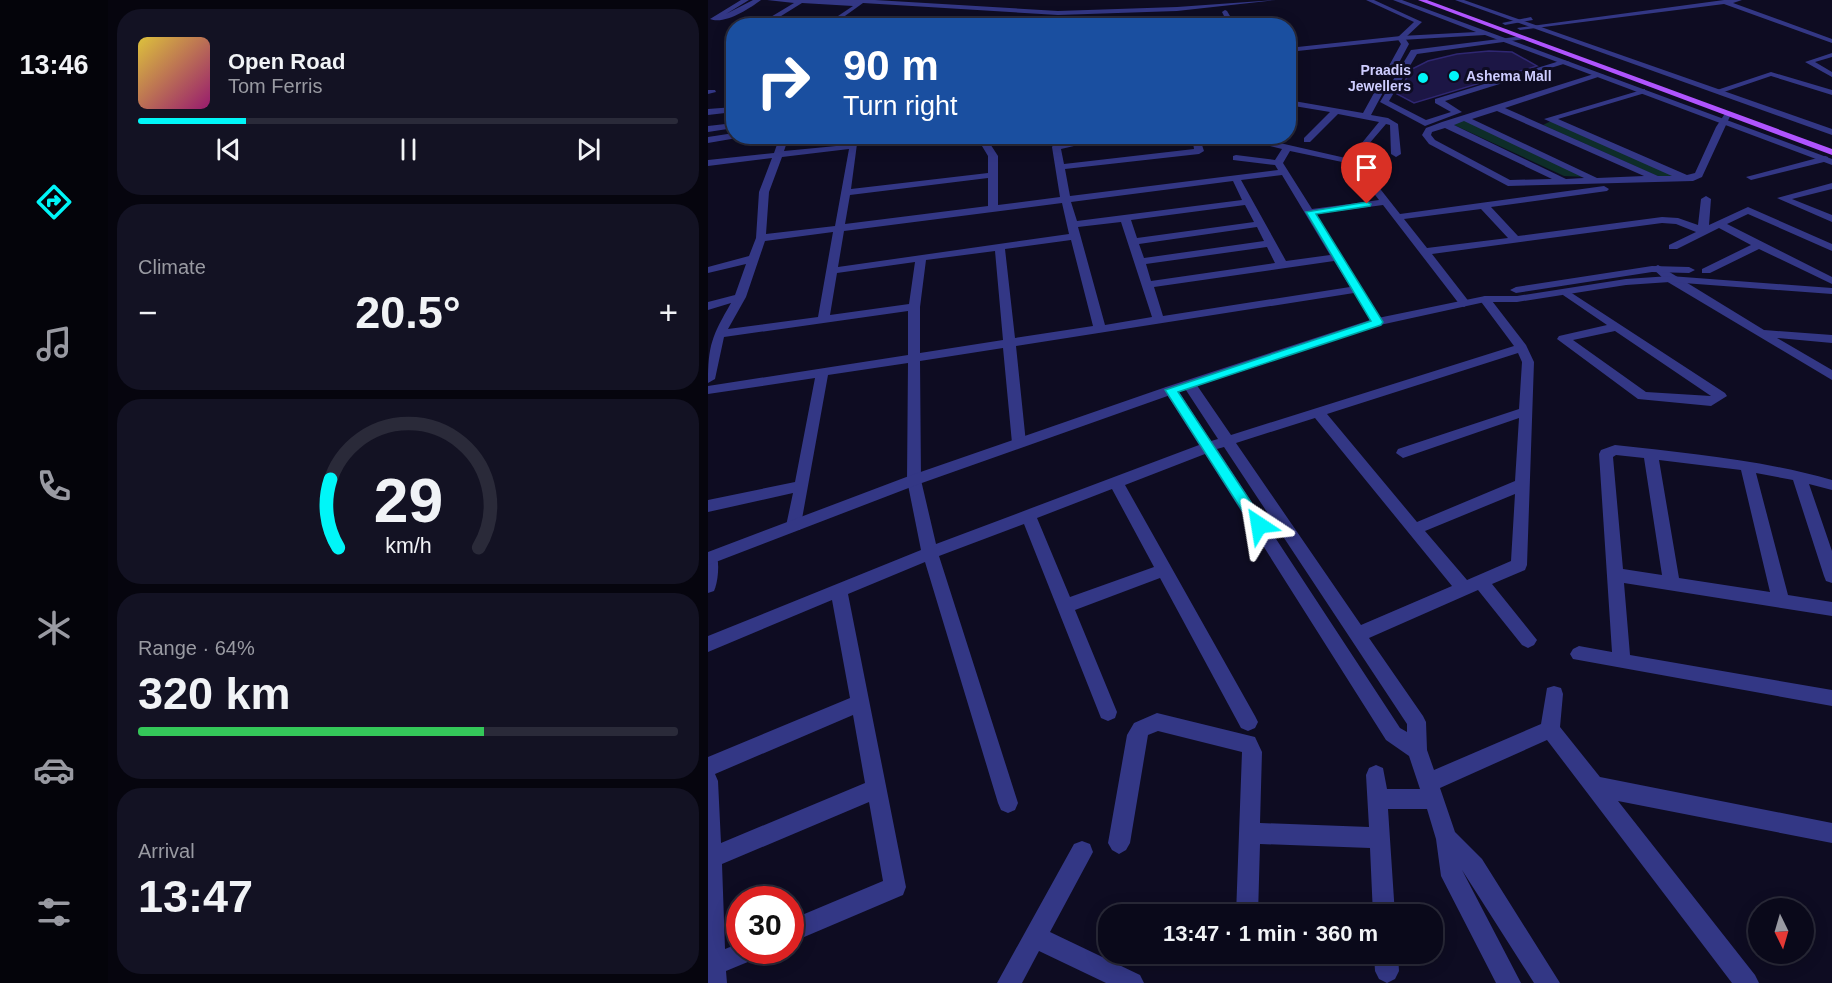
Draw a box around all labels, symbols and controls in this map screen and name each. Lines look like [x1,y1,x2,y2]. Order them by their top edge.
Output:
icon: right [744,42,822,120]
text: 90 m [843,42,939,89]
text: Open Road [228,49,345,74]
text: 13:46 [19,50,89,80]
place label: Praadis Jewellers [1348,62,1411,94]
place label: Ashema Mall [1466,68,1552,84]
marker: Ashema Mall [1447,69,1461,83]
marker: Praadis Jewellers [1416,71,1430,85]
text: Tom Ferris [228,75,322,97]
text: Turn right [843,91,958,121]
icon: previous [212,133,245,166]
icon: pause [392,133,425,166]
icon: next [572,133,605,166]
pin [1341,142,1392,204]
icon: arrive [1350,151,1383,184]
icon: directions [33,181,75,223]
text: Climate [138,256,206,278]
text: 20.5° [355,287,461,338]
text: − [138,294,157,331]
text: + [659,294,678,331]
icon: music [33,323,75,365]
icon: phone [33,465,75,507]
text: 29 [373,467,443,536]
position arrow [1227,493,1291,557]
text: km/h [385,535,431,559]
icon: climate [33,607,75,649]
text: Range · 64% [138,637,255,659]
text: 320 km [138,668,291,719]
icon: car [33,749,75,791]
text: Arrival [138,840,195,862]
text: 13:47 [138,871,253,922]
speed limit sign: 30 [726,886,804,964]
icon: filters [33,891,75,933]
north arrow [1748,898,1814,964]
map controls [1748,898,1814,964]
text: 13:47 · 1 min · 360 m [1163,921,1378,946]

